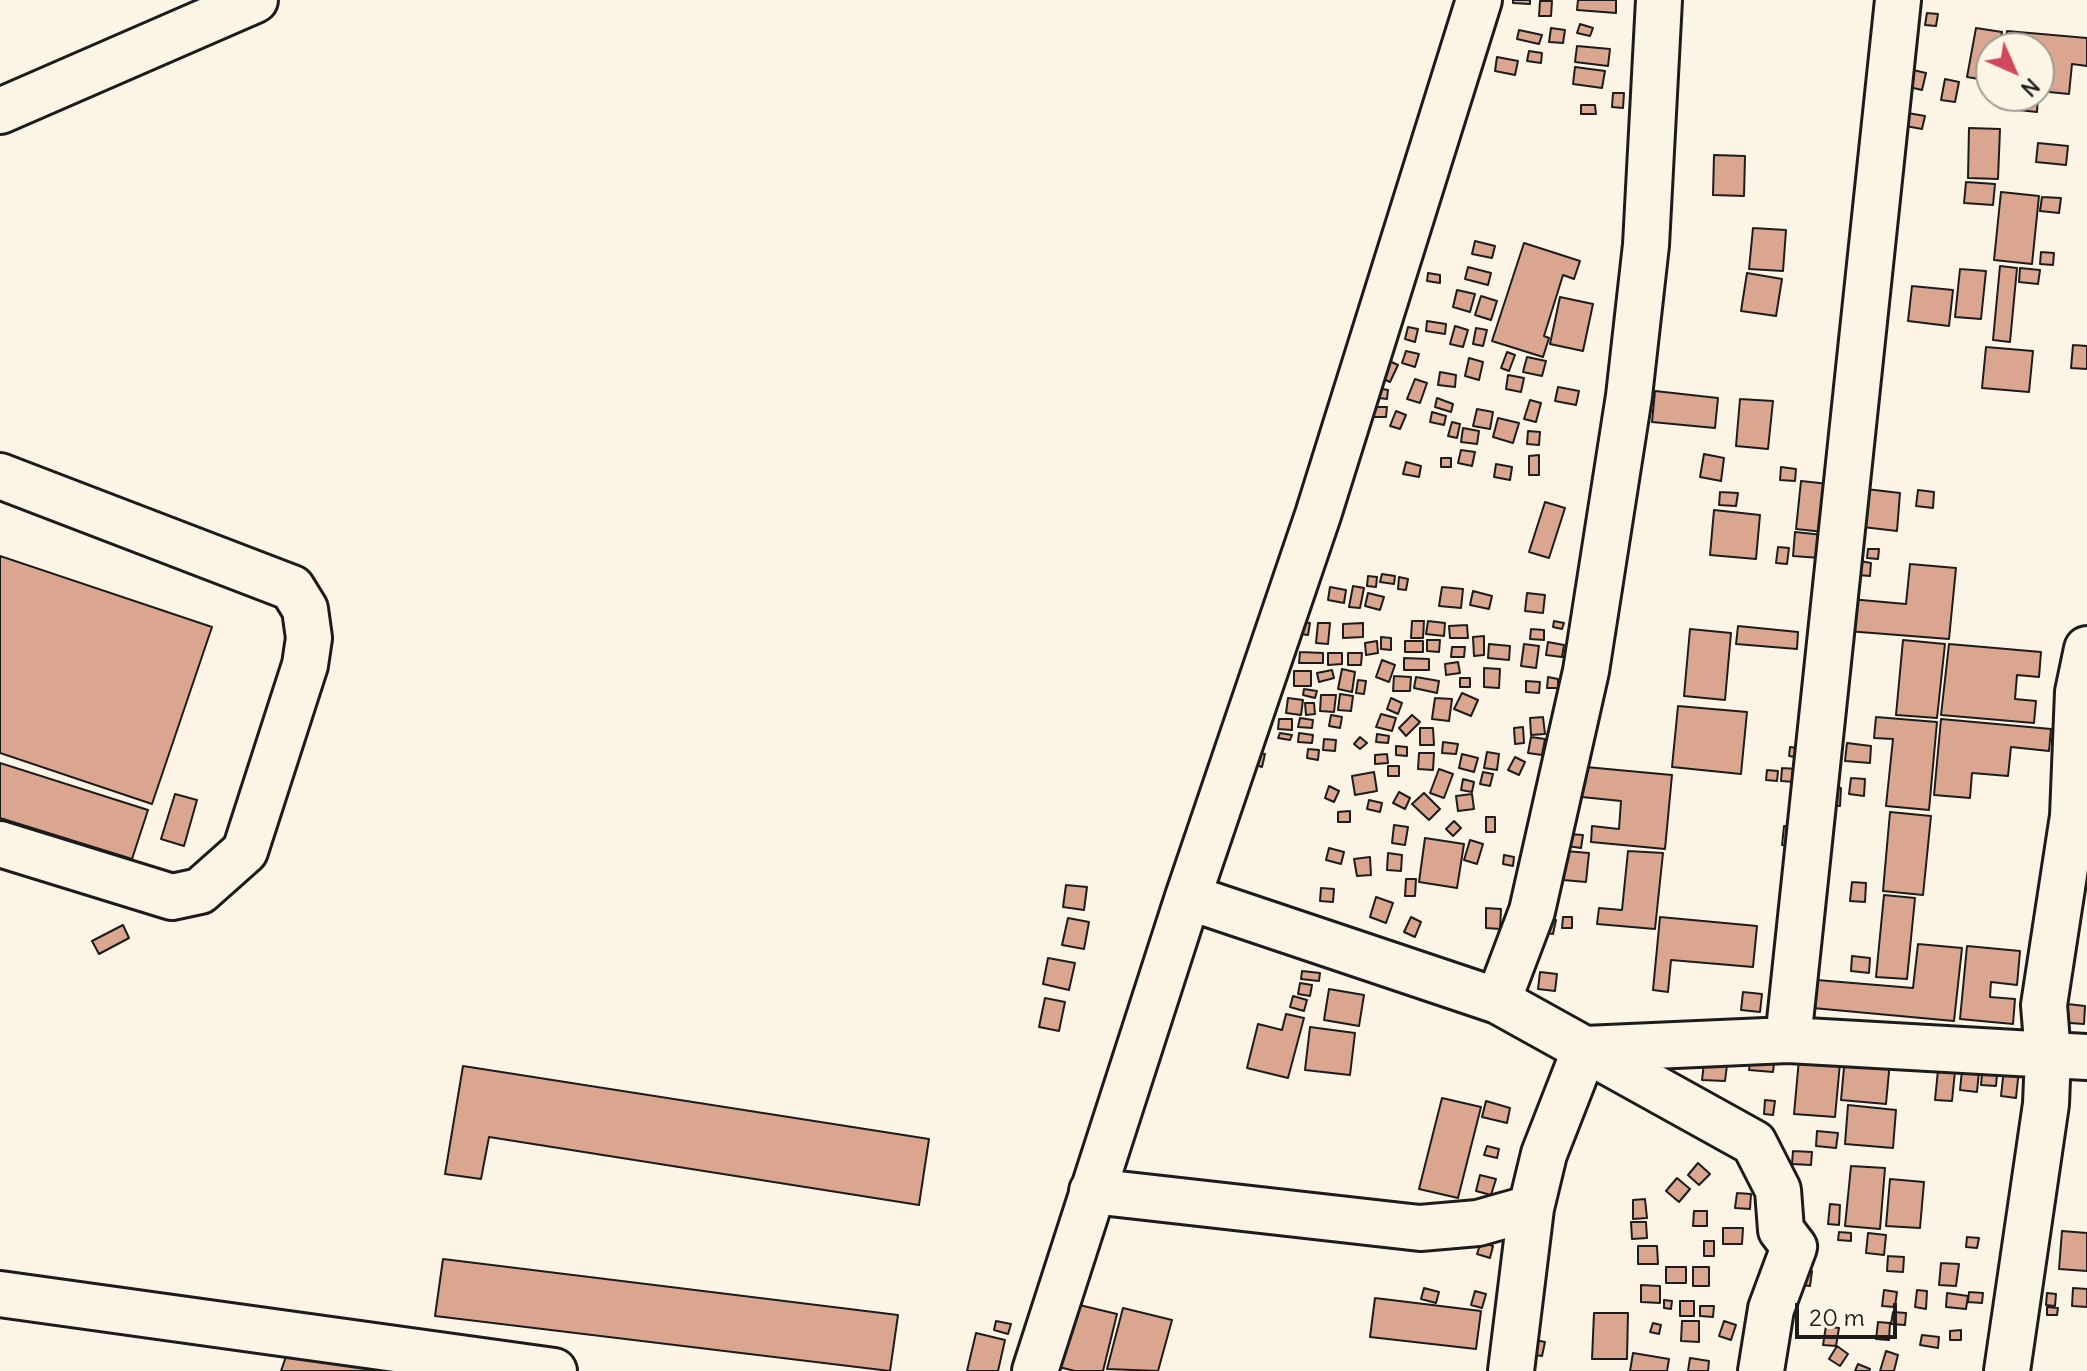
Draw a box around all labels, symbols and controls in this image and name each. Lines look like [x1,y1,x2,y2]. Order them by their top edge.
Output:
north arrow [1975,32,2055,112]
text: N [2015,72,2046,103]
scale bar [1799,1287,1901,1337]
text: 20 m [1809,1302,1865,1332]

